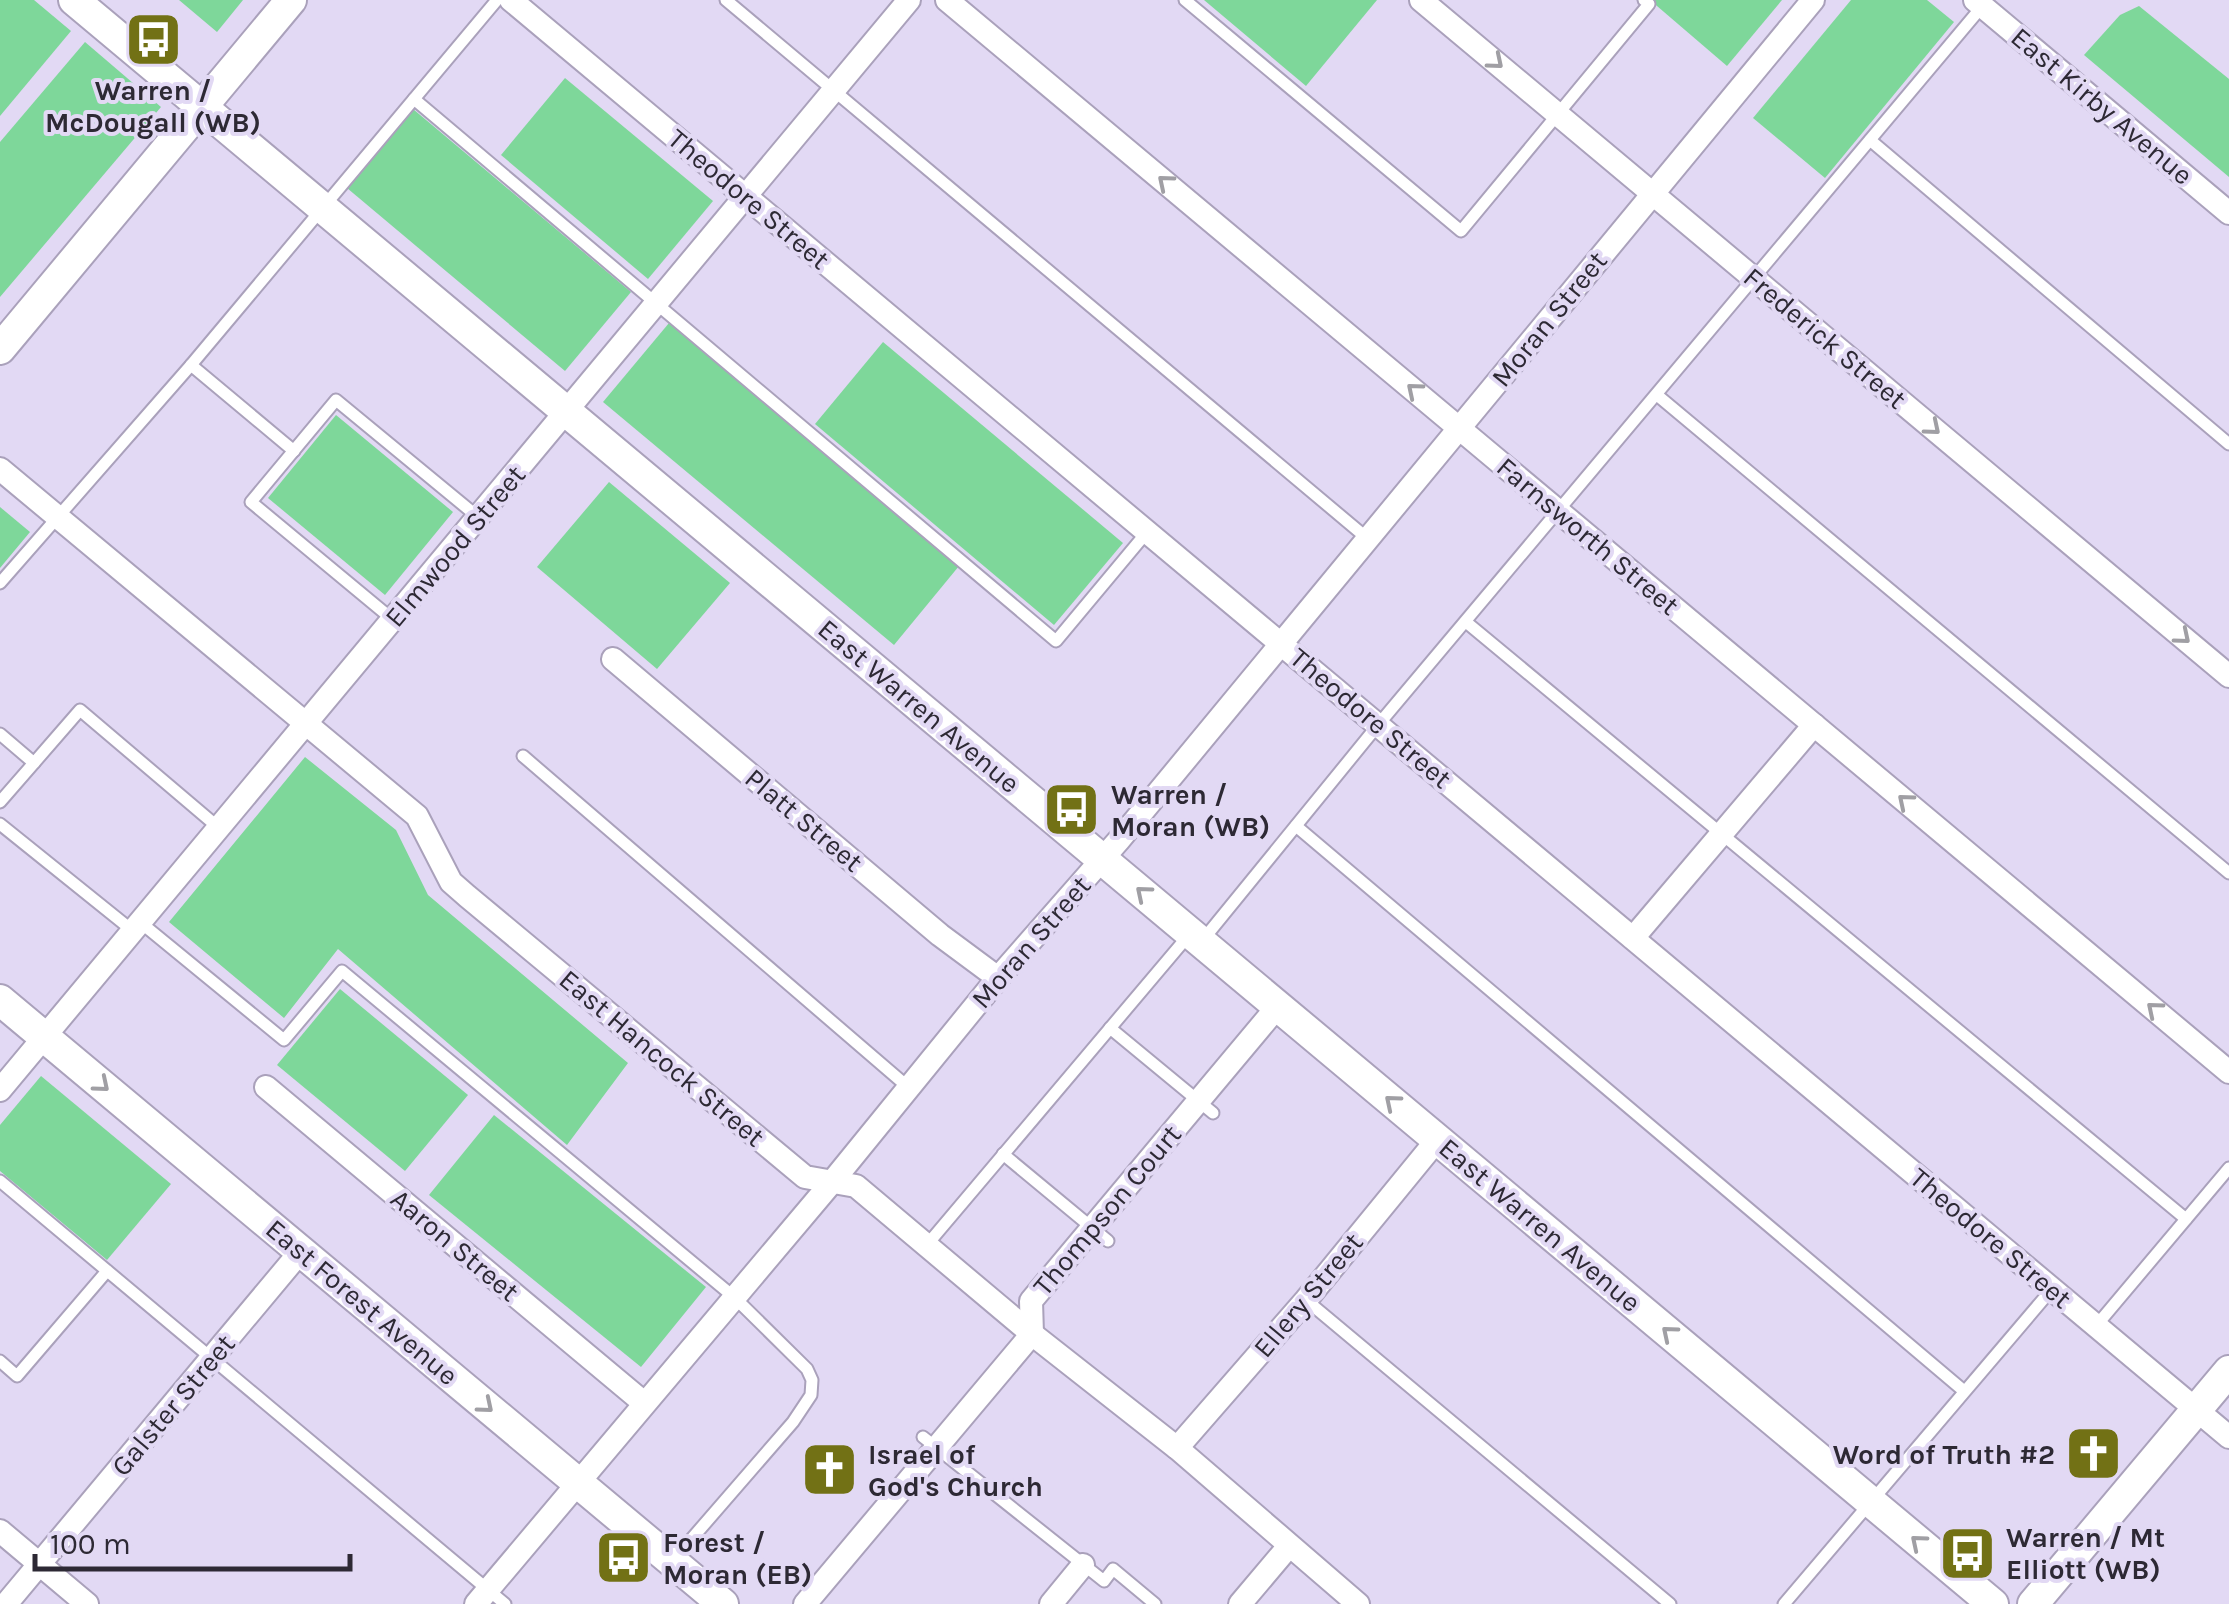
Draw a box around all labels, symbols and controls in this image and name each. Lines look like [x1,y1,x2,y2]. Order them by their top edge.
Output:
bus stop icon: Warren / McDougall (WB) [123,9,183,69]
street label: East Kirby Avenue [2004,20,2200,192]
one-way arrow [1485,51,1503,69]
place label: Warren / McDougall (WB) [45,74,261,139]
street label: Theodore Street [662,122,836,276]
one-way arrow [1158,175,1176,193]
street label: Moran Street [1484,245,1614,393]
street label: Frederick Street [1737,260,1913,416]
one-way arrow [1408,384,1426,402]
one-way arrow [1922,416,1940,434]
street label: Farnsworth Street [1490,450,1686,622]
street label: Elmwood Street [378,458,532,634]
street label: East Warren Avenue [812,612,1026,800]
one-way arrow [2171,625,2189,643]
street label: Theodore Street [1284,641,1458,795]
street label: Platt Street [738,761,870,879]
place label: Warren / Moran (WB) [1111,778,1270,843]
bus stop icon: Warren / Moran (WB) [1042,780,1102,840]
one-way arrow [1898,794,1917,812]
street label: Moran Street [964,869,1098,1015]
one-way arrow [1137,887,1155,905]
street label: East Hancock Street [553,963,771,1153]
one-way arrow [2148,1003,2166,1021]
one-way arrow [90,1073,108,1091]
one-way arrow [1386,1096,1404,1114]
street label: Thompson Court [1026,1118,1188,1302]
street label: East Warren Avenue [1433,1131,1647,1319]
street label: Theodore Street [1904,1161,2078,1315]
street label: Aaron Street [384,1182,526,1308]
street label: East Forest Avenue [259,1212,465,1392]
street label: Ellery Street [1246,1226,1370,1364]
one-way arrow [1662,1327,1680,1345]
street label: Galster Street [104,1328,242,1482]
one-way arrow [474,1394,492,1412]
church icon: Word of Truth #2 [2064,1424,2124,1484]
place label: Israel of God's Church [868,1438,1043,1503]
place label: Word of Truth #2 [1833,1438,2055,1471]
church icon: Israel of God's Church [799,1440,859,1500]
scale bar [35,1509,350,1571]
place label: Warren / Mt Elliott (WB) [2006,1521,2165,1586]
bus stop icon: Warren / Mt Elliott (WB) [1937,1523,1997,1583]
text: 100 m [50,1526,131,1562]
place label: Forest / Moran (EB) [663,1526,812,1591]
bus stop icon: Forest / Moran (EB) [594,1528,654,1588]
one-way arrow [1912,1535,1930,1553]

